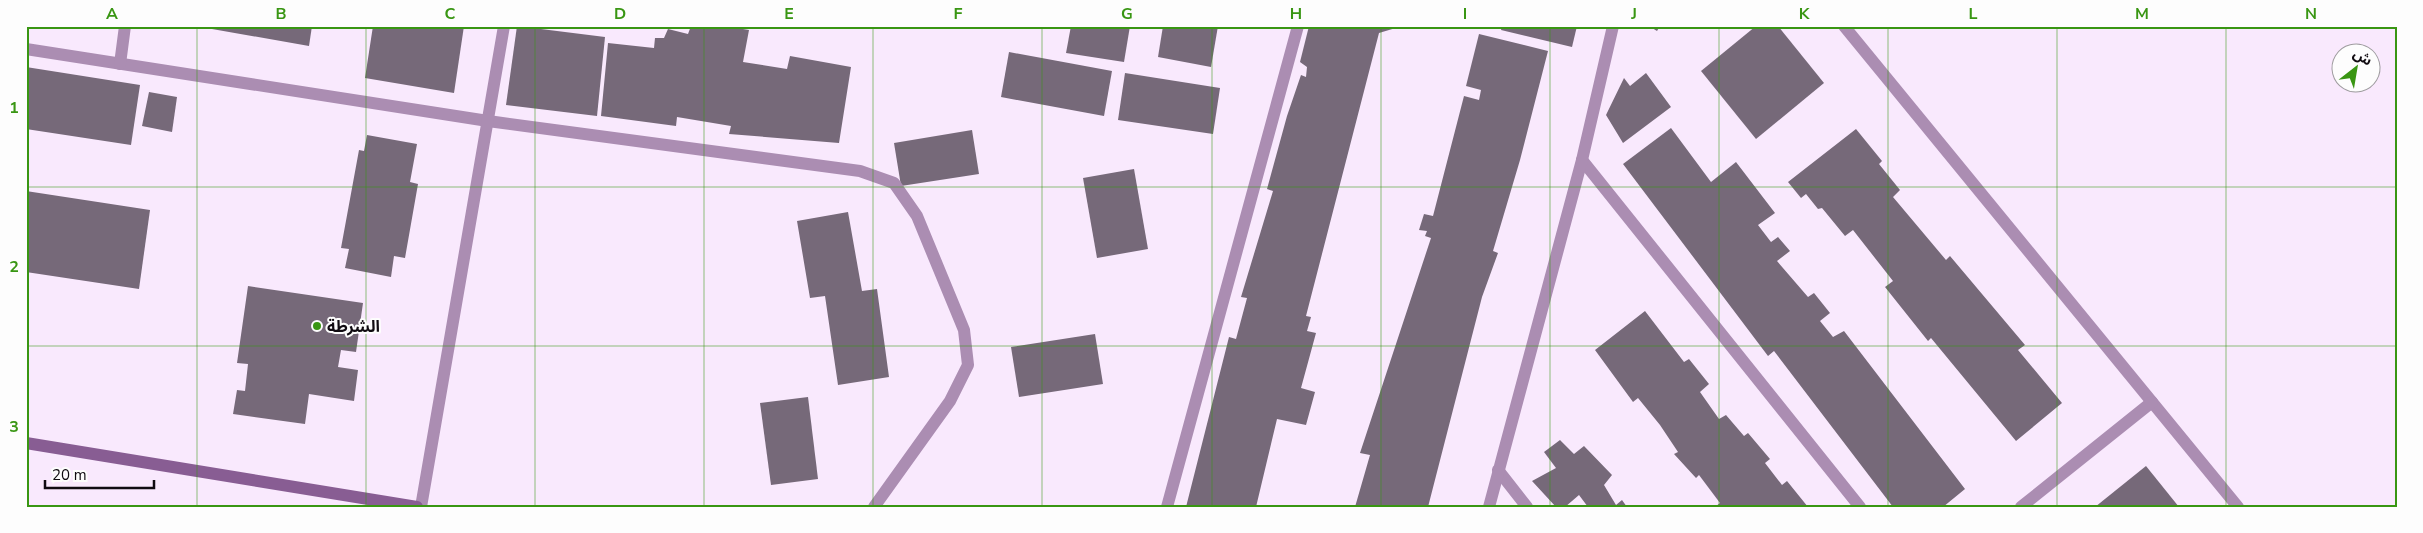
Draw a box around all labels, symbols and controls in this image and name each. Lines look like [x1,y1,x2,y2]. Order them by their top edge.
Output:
text: A [106,3,118,25]
text: B [275,3,287,25]
text: C [445,3,456,25]
text: D [614,3,626,25]
text: E [784,3,794,25]
text: F [954,3,963,25]
text: G [1121,3,1133,25]
text: H [1290,3,1302,25]
text: I [1463,3,1467,25]
text: J [1630,3,1637,25]
text: K [1799,3,1811,25]
text: L [1969,3,1978,25]
text: M [2135,3,2149,25]
text: N [2305,3,2317,25]
north arrow [2330,42,2380,92]
text: ش [2349,44,2376,70]
text: 1 [9,97,19,119]
text: 2 [9,256,19,278]
place label: الشرطة [327,316,380,338]
marker: الشرطة [311,320,323,332]
text: 3 [9,416,19,438]
scale bar [45,458,154,490]
text: 20 m [52,465,87,485]

